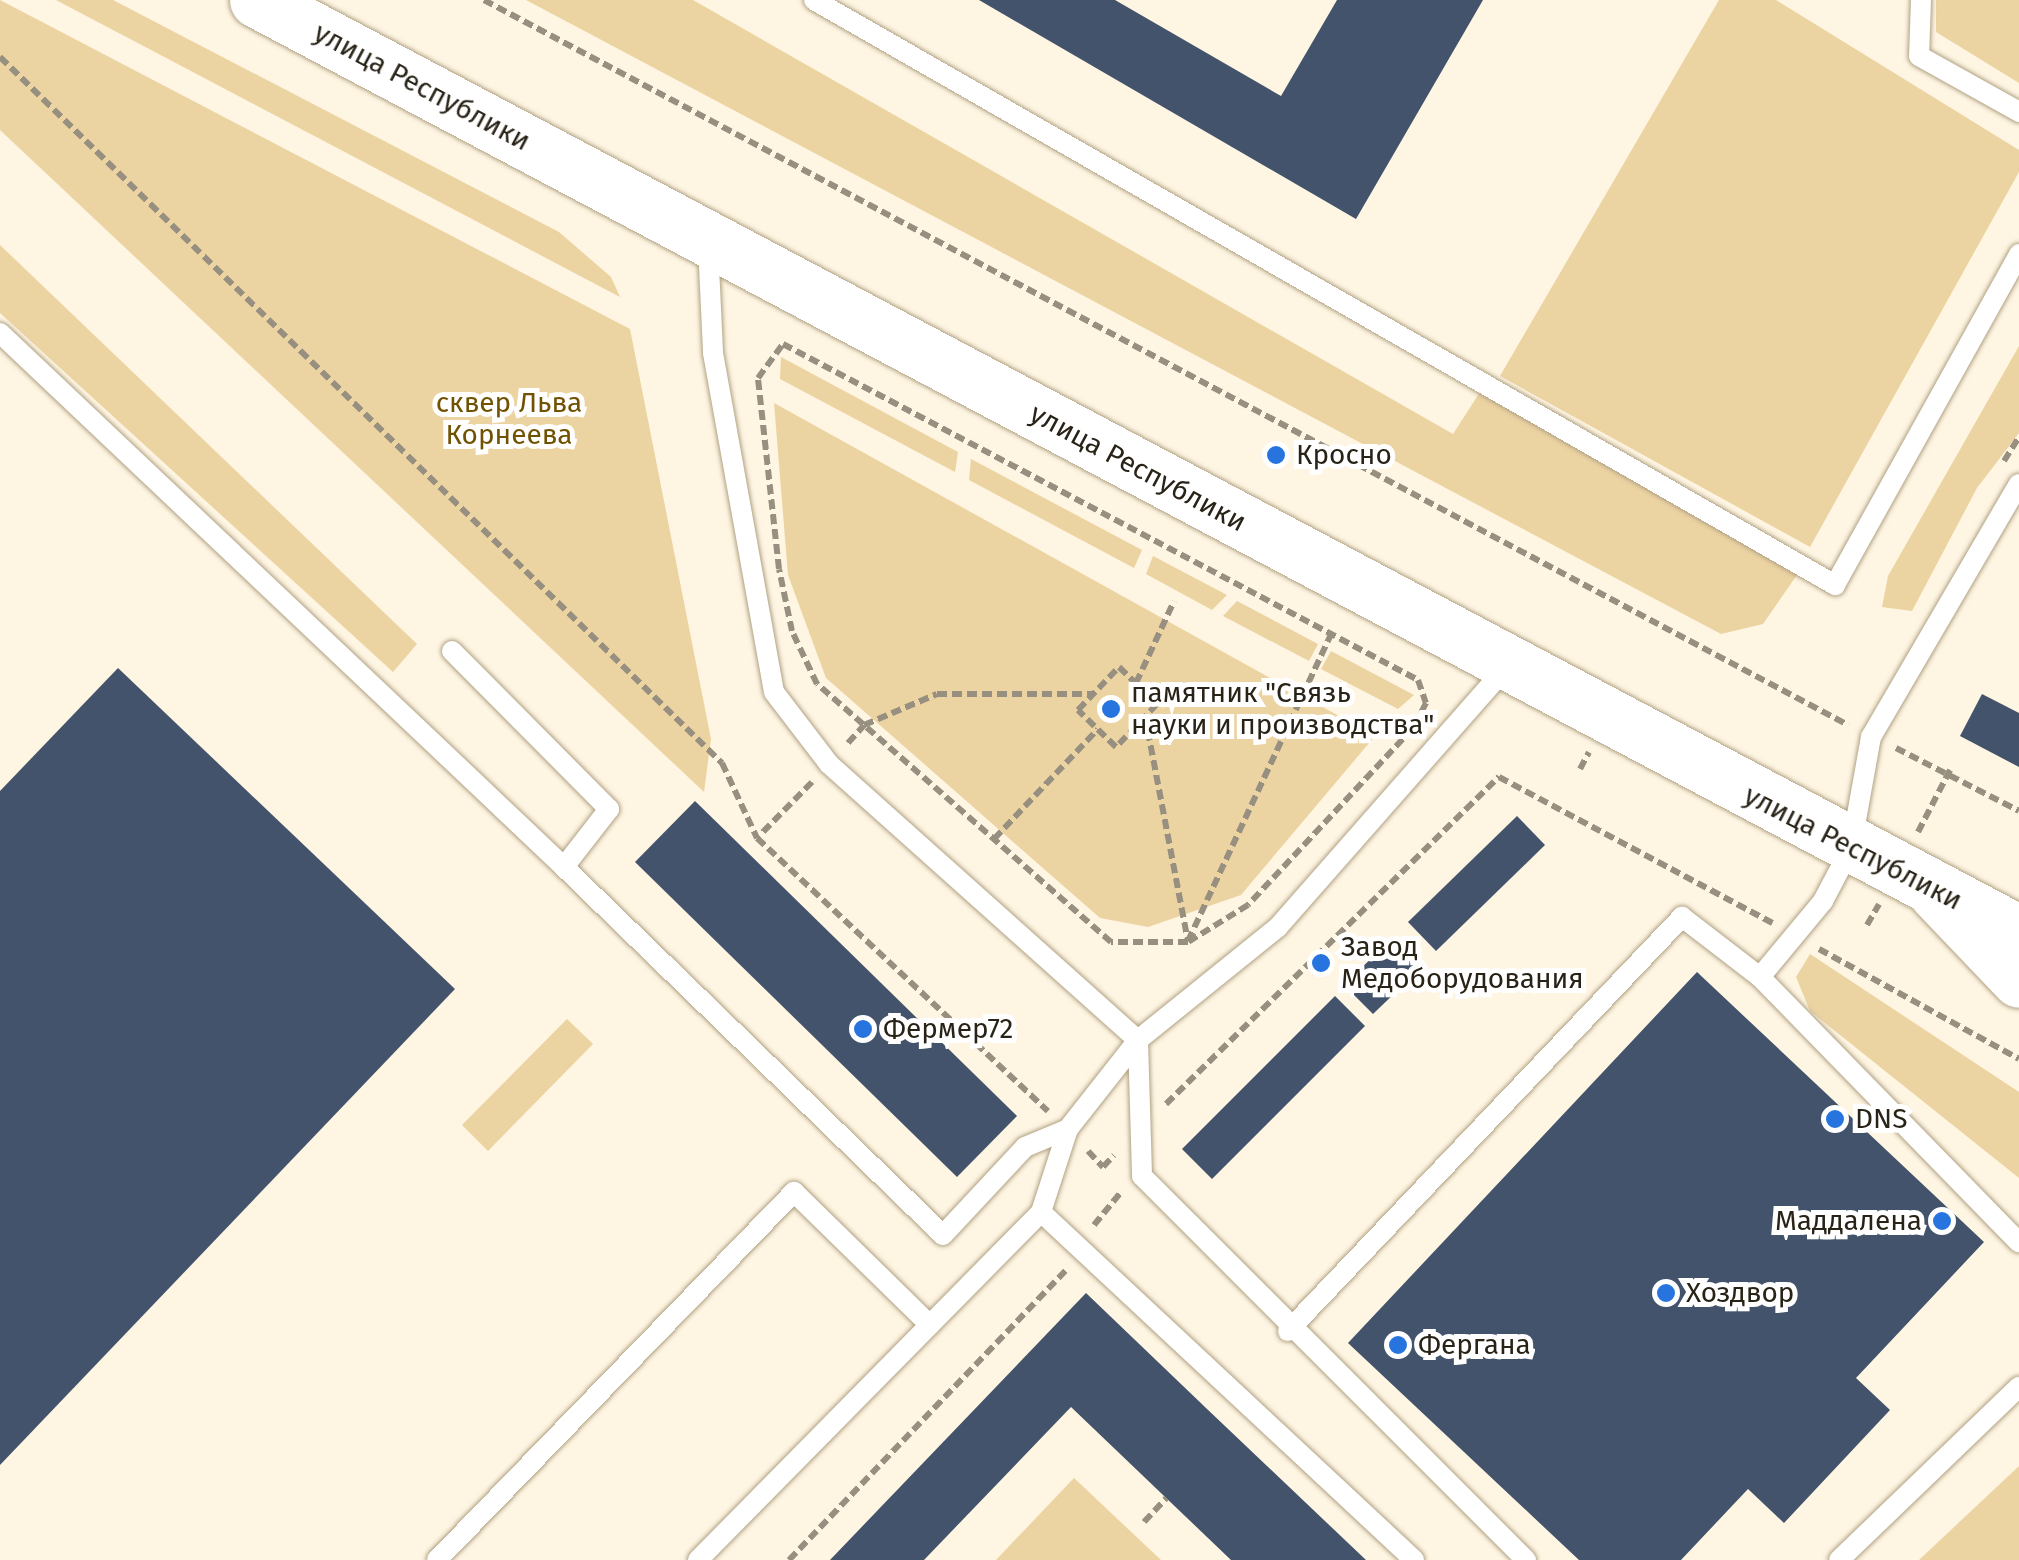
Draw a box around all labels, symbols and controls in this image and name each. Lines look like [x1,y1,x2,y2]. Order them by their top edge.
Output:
street label: улица Республики [308,16,536,158]
park label: сквер Льва Корнеева [436,386,582,452]
street label: улица Республики [1024,397,1252,539]
place label: Кросно [1296,438,1392,472]
marker: Кросно [1265,444,1287,466]
place label: памятник "Связь науки и производства" [1131,676,1434,742]
marker: памятник "Связь науки и производства" [1100,698,1122,720]
street label: улица Республики [1738,779,1968,917]
place label: Завод Медоборудования [1341,930,1584,996]
marker: Завод Медоборудования [1310,952,1332,974]
place label: Фермер72 [883,1012,1013,1046]
marker: Фермер72 [852,1018,874,1040]
place label: DNS [1855,1102,1907,1136]
marker: DNS [1824,1108,1846,1130]
place label: Маддалена [1775,1204,1922,1238]
marker: Маддалена [1931,1210,1953,1232]
place label: Хоздвор [1686,1276,1794,1310]
marker: Хоздвор [1655,1282,1677,1304]
place label: Фергана [1418,1328,1531,1362]
marker: Фергана [1387,1334,1409,1356]

